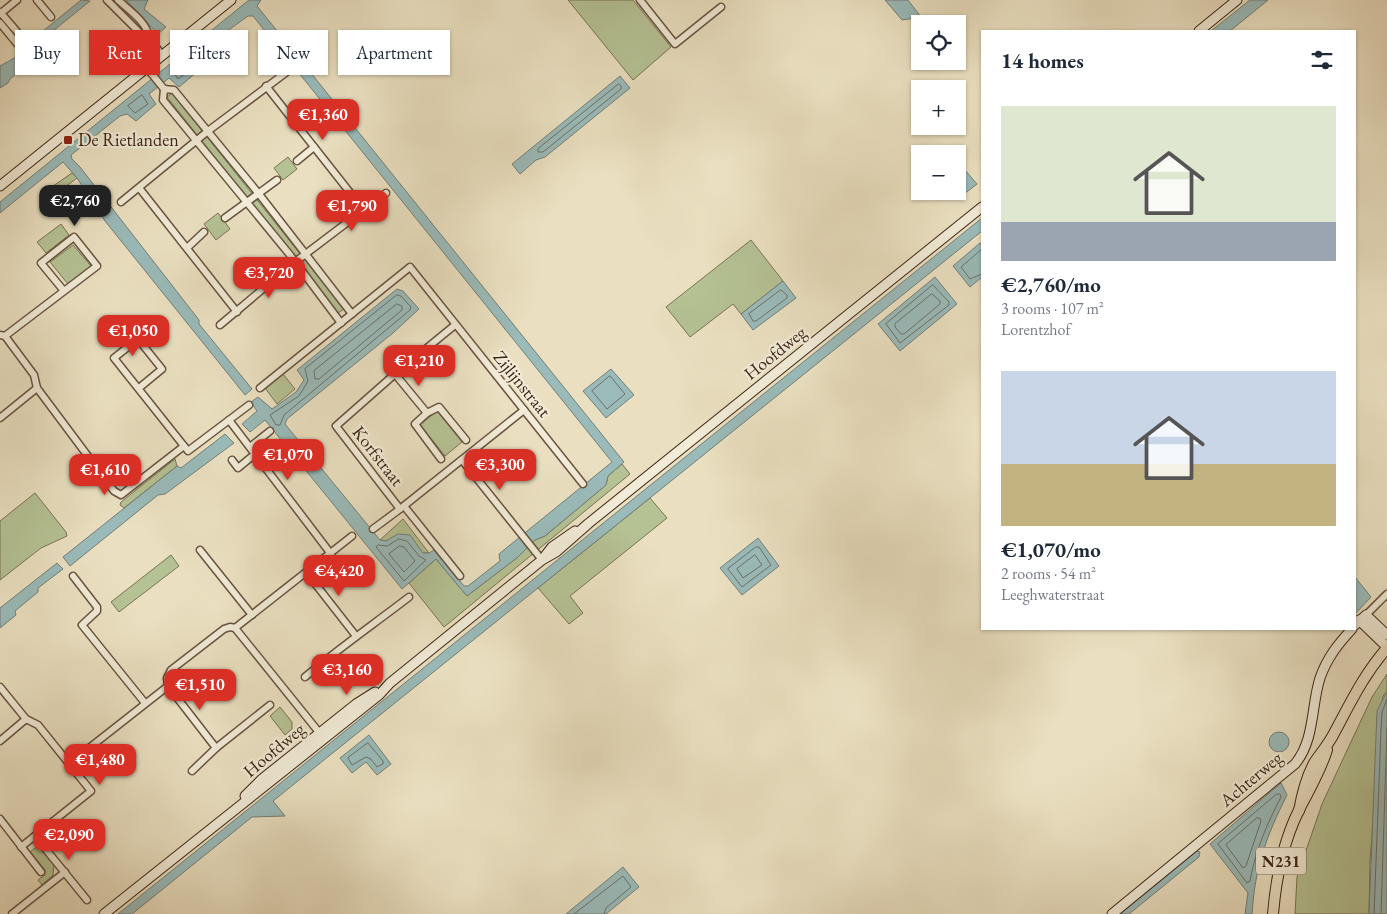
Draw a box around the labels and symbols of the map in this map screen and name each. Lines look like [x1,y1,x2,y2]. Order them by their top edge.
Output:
pin: €1,360 [282,98,364,141]
place label: De Rietlanden [78,128,179,151]
marker: De Rietlanden [62,134,74,146]
pin: €2,760 [34,184,116,227]
pin: €1,790 [311,190,393,232]
pin: €3,720 [228,256,310,299]
pin: €1,050 [92,314,174,357]
street label: Hoofdweg [739,320,811,385]
pin: €1,210 [378,344,460,387]
street label: Zijlijnstraat [489,346,556,422]
street label: Korfstraat [348,421,409,491]
pin: €1,070 [247,438,329,481]
pin: €3,300 [459,448,541,491]
pin: €1,610 [64,454,146,496]
pin: €4,420 [298,554,380,597]
pin: €3,160 [306,654,388,696]
pin: €1,510 [159,668,241,711]
street label: Hoofdweg [238,717,309,782]
pin: €1,480 [59,744,141,786]
street label: Achterweg [1214,746,1287,812]
pin: €2,090 [28,818,110,861]
road number: N231 [1256,848,1306,874]

